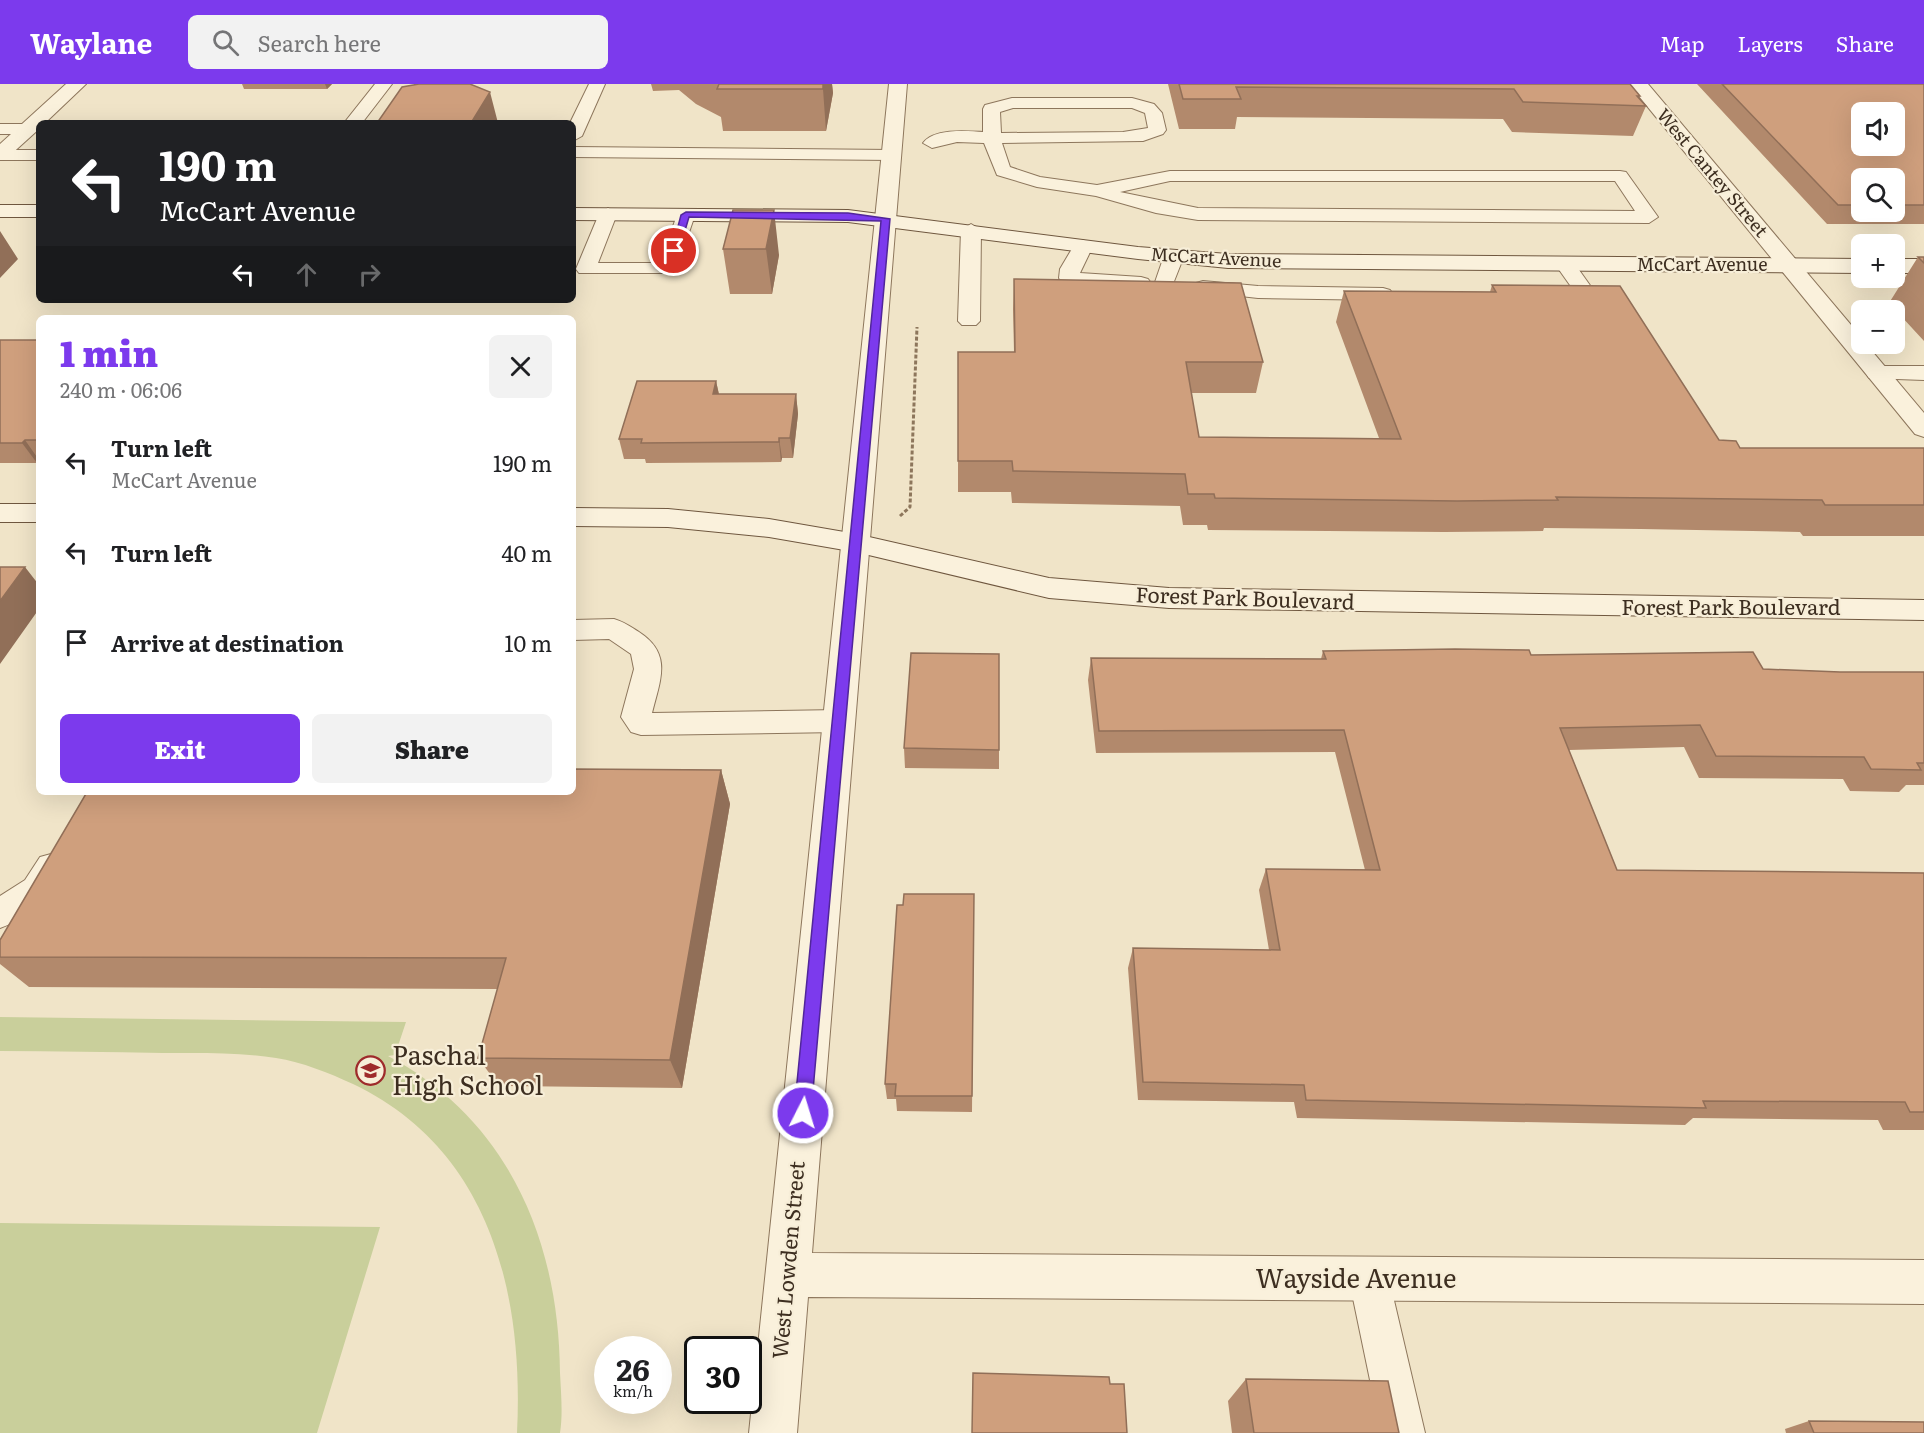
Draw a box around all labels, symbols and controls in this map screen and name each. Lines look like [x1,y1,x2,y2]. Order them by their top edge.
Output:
search box [188,15,608,69]
text: Waylane [30,21,152,63]
icon: search [209,26,242,59]
text: Search here [257,26,381,59]
text: Map [1660,27,1705,58]
text: Layers [1738,27,1803,58]
text: Share [1836,27,1894,58]
street label: West Cantey Street [1651,102,1776,243]
map controls [1851,102,1905,354]
button: sound [1851,102,1905,156]
text: 190 m [159,132,277,194]
icon: left [60,144,138,222]
button: search [1851,168,1905,222]
text: McCart Avenue [159,189,356,229]
pin [648,225,699,276]
icon: arrive [657,234,690,267]
button: + [1851,234,1905,288]
street label: McCart Avenue [1150,240,1282,273]
street label: McCart Avenue [1636,250,1768,277]
icon: left [227,258,260,291]
icon: ahead [290,258,323,291]
icon: right [353,258,386,291]
button: − [1851,300,1905,354]
text: 1 min [60,325,158,378]
button: close [489,335,552,398]
text: 240 m · 06:06 [60,374,182,404]
text: Turn left [111,431,212,464]
icon: left [60,446,93,479]
text: 190 m [493,446,552,479]
text: McCart Avenue [111,464,257,494]
icon: left [60,536,93,569]
text: Turn left [111,536,212,569]
text: 40 m [501,536,552,569]
street label: Forest Park Boulevard [1135,577,1355,616]
street label: Forest Park Boulevard [1621,590,1841,621]
icon: arrive [60,626,93,659]
text: Arrive at destination [111,626,344,659]
text: 10 m [505,626,552,659]
button: Exit [60,714,300,783]
button: Share [312,714,552,783]
place label: Paschal High School [392,1034,544,1103]
school or university icon: Paschal High School [355,1055,387,1087]
position arrow [771,1081,835,1145]
street label: West Lowden Street [762,1159,811,1360]
street label: Wayside Avenue [1256,1257,1456,1296]
speed limit sign: 30 [684,1336,762,1414]
text: 26 [616,1346,650,1390]
text: km/h [613,1379,653,1402]

